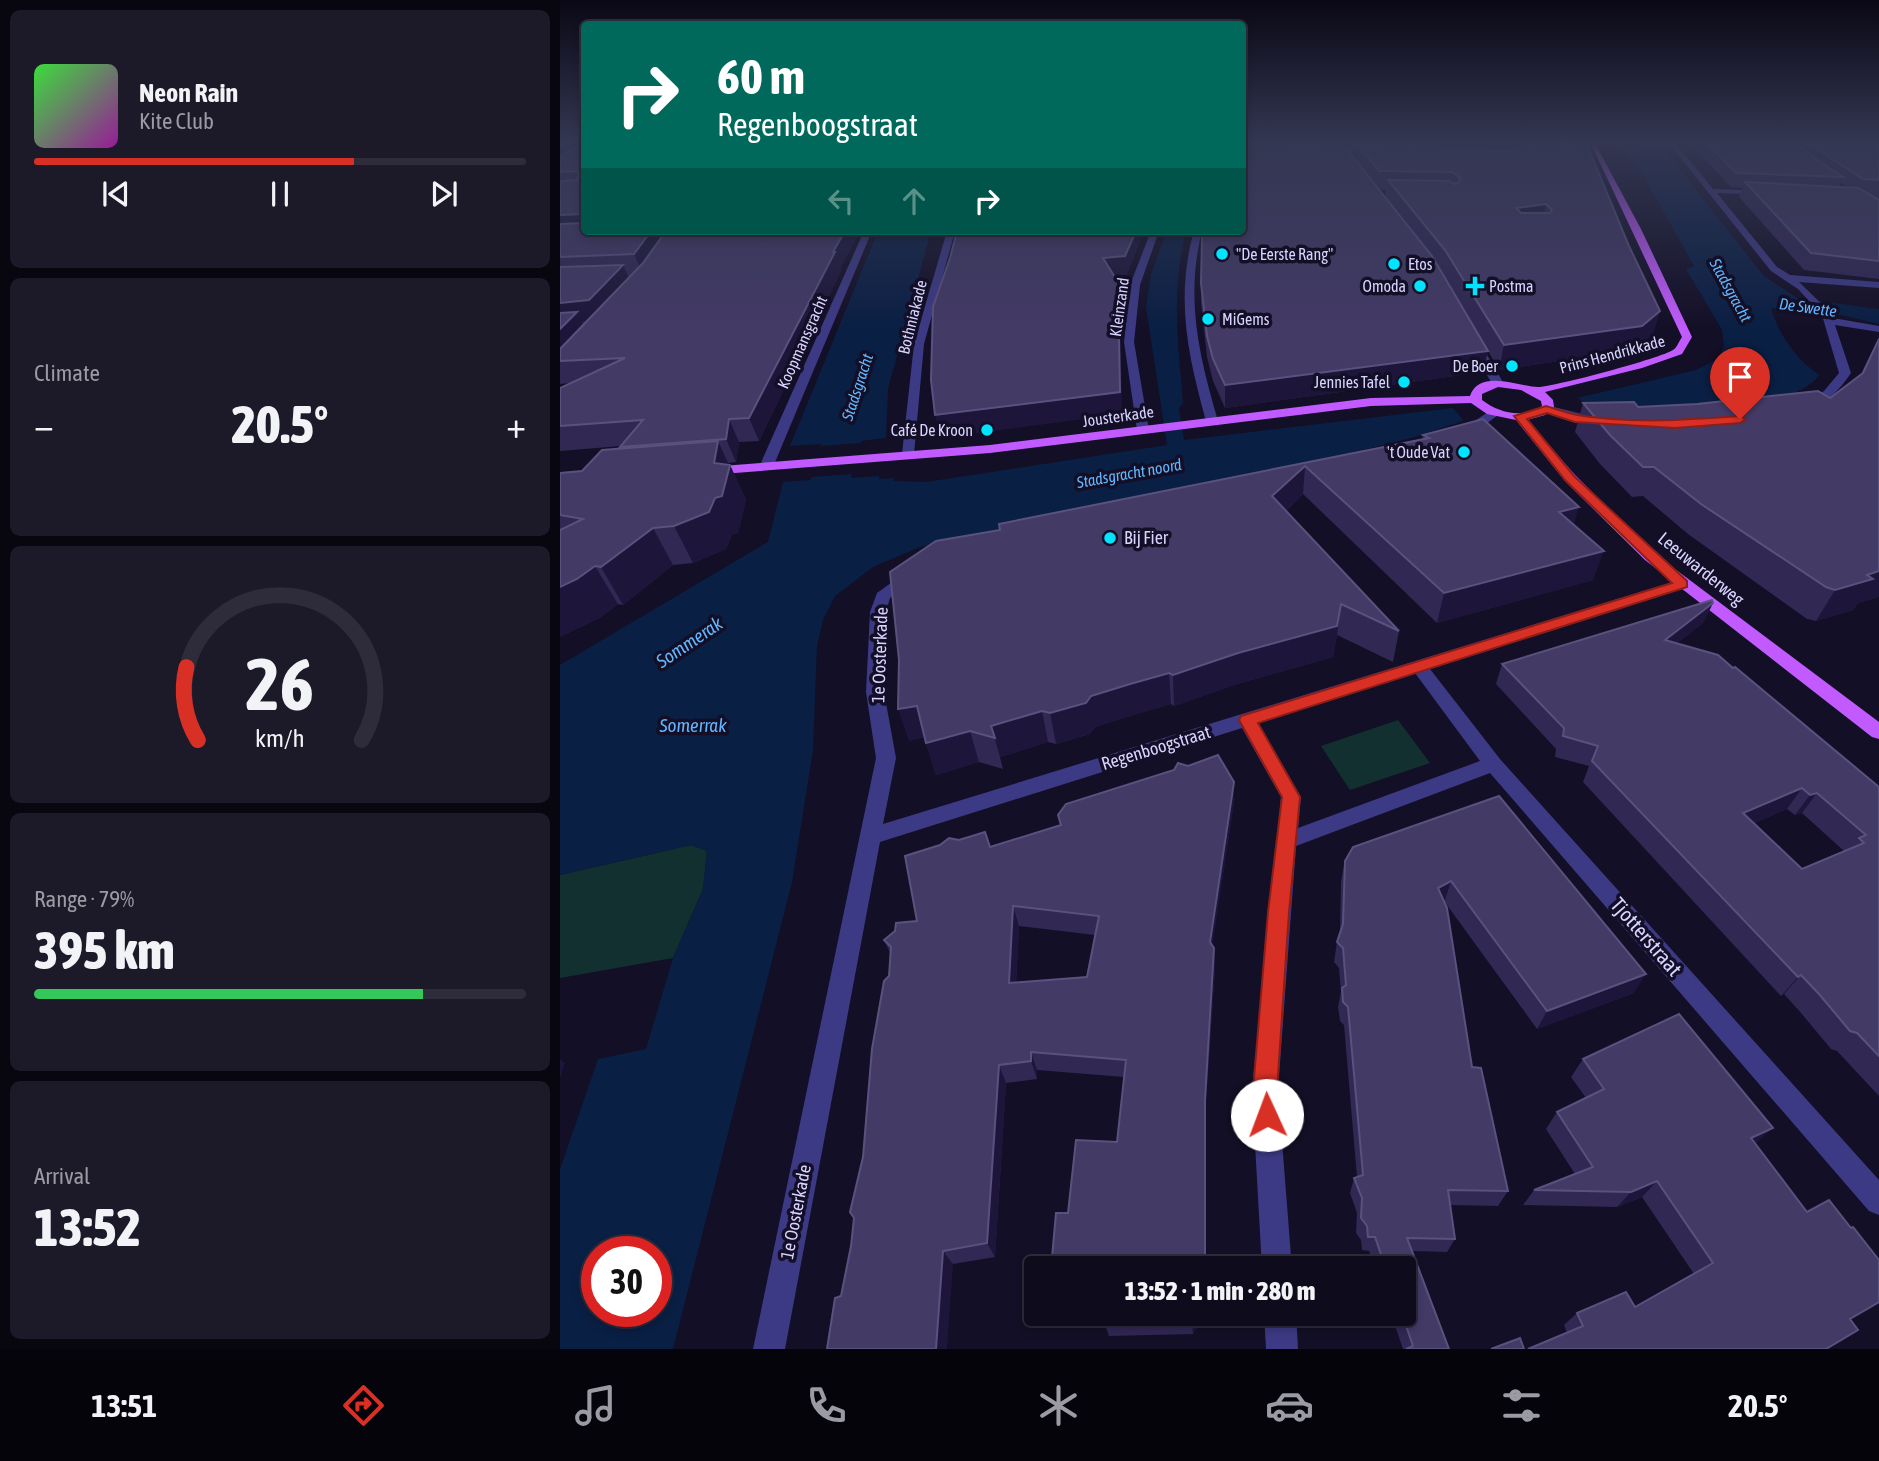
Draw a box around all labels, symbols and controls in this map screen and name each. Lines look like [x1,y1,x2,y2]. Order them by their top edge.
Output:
text: 60 m [717,48,805,104]
icon: right [602,49,693,140]
text: Neon Rain [139,78,238,108]
text: Regenboogstraat [717,106,918,143]
text: Kite Club [139,108,214,134]
icon: previous [97,175,135,213]
icon: pause [261,175,299,213]
icon: next [425,175,463,213]
icon: left [822,182,860,220]
icon: ahead [895,182,933,220]
icon: right [968,182,1006,220]
place label: "De Eerste Rang" [1236,245,1333,264]
marker: "De Eerste Rang" [1214,246,1230,262]
water label: Stadsgracht [1705,254,1756,326]
place label: Etos [1408,255,1433,273]
marker: Etos [1386,256,1402,272]
street label: Kleinzand [1106,276,1132,338]
place label: Omoda [1363,277,1406,295]
place label: Postma [1489,277,1533,295]
street label: Bothniakade [894,278,930,356]
marker: Omoda [1412,278,1428,294]
marker: Postma [1467,278,1483,294]
street label: Koopmansgracht [774,293,832,392]
water label: De Swette [1778,294,1838,320]
place label: MiGems [1222,310,1270,328]
marker: MiGems [1200,311,1216,327]
street label: Prins Hendrikkade [1557,331,1667,377]
pin [1710,347,1770,419]
water label: Stadsgracht [837,351,877,424]
place label: De Boer [1452,357,1498,375]
marker: De Boer [1504,358,1520,374]
icon: arrive [1721,358,1759,396]
text: Climate [34,360,100,386]
place label: Jennies Tafel [1314,373,1391,391]
marker: Jennies Tafel [1396,374,1412,390]
text: 20.5° [232,394,328,454]
street label: Jousterkade [1081,402,1155,430]
text: − [34,403,54,446]
text: + [506,403,526,446]
place label: Café De Kroon [891,421,973,439]
marker: Café De Kroon [979,422,995,438]
place label: 't Oude Vat [1387,443,1450,461]
marker: 't Oude Vat [1456,444,1472,460]
water label: Stadsgracht noord [1074,455,1183,492]
place label: Bij Fier [1124,527,1169,548]
street label: Leeuwarderweg [1654,528,1749,610]
marker: Bij Fier [1102,530,1118,546]
street label: 1e Oosterkade [867,607,892,703]
water label: Sommerak [651,612,727,673]
text: 26 [246,643,314,726]
water label: Somerrak [658,714,727,736]
street label: Regenboogstraat [1099,721,1213,774]
text: km/h [255,724,305,752]
text: Range · 79% [34,886,134,912]
street label: Tjotterstraat [1606,892,1687,980]
text: 395 km [34,920,175,980]
position arrow [1230,1078,1304,1152]
text: Arrival [34,1163,90,1189]
street label: 1e Oosterkade [776,1163,815,1261]
text: 13:52 [34,1197,141,1257]
speed limit sign: 30 [581,1236,672,1327]
text: 13:52 · 1 min · 280 m [1125,1276,1315,1306]
icon: directions [339,1381,388,1430]
icon: music [571,1381,620,1430]
icon: phone [802,1381,851,1430]
icon: climate [1034,1381,1083,1430]
icon: car [1265,1381,1314,1430]
icon: filters [1497,1381,1546,1430]
text: 13:51 [91,1387,157,1424]
text: 20.5° [1728,1387,1788,1424]

